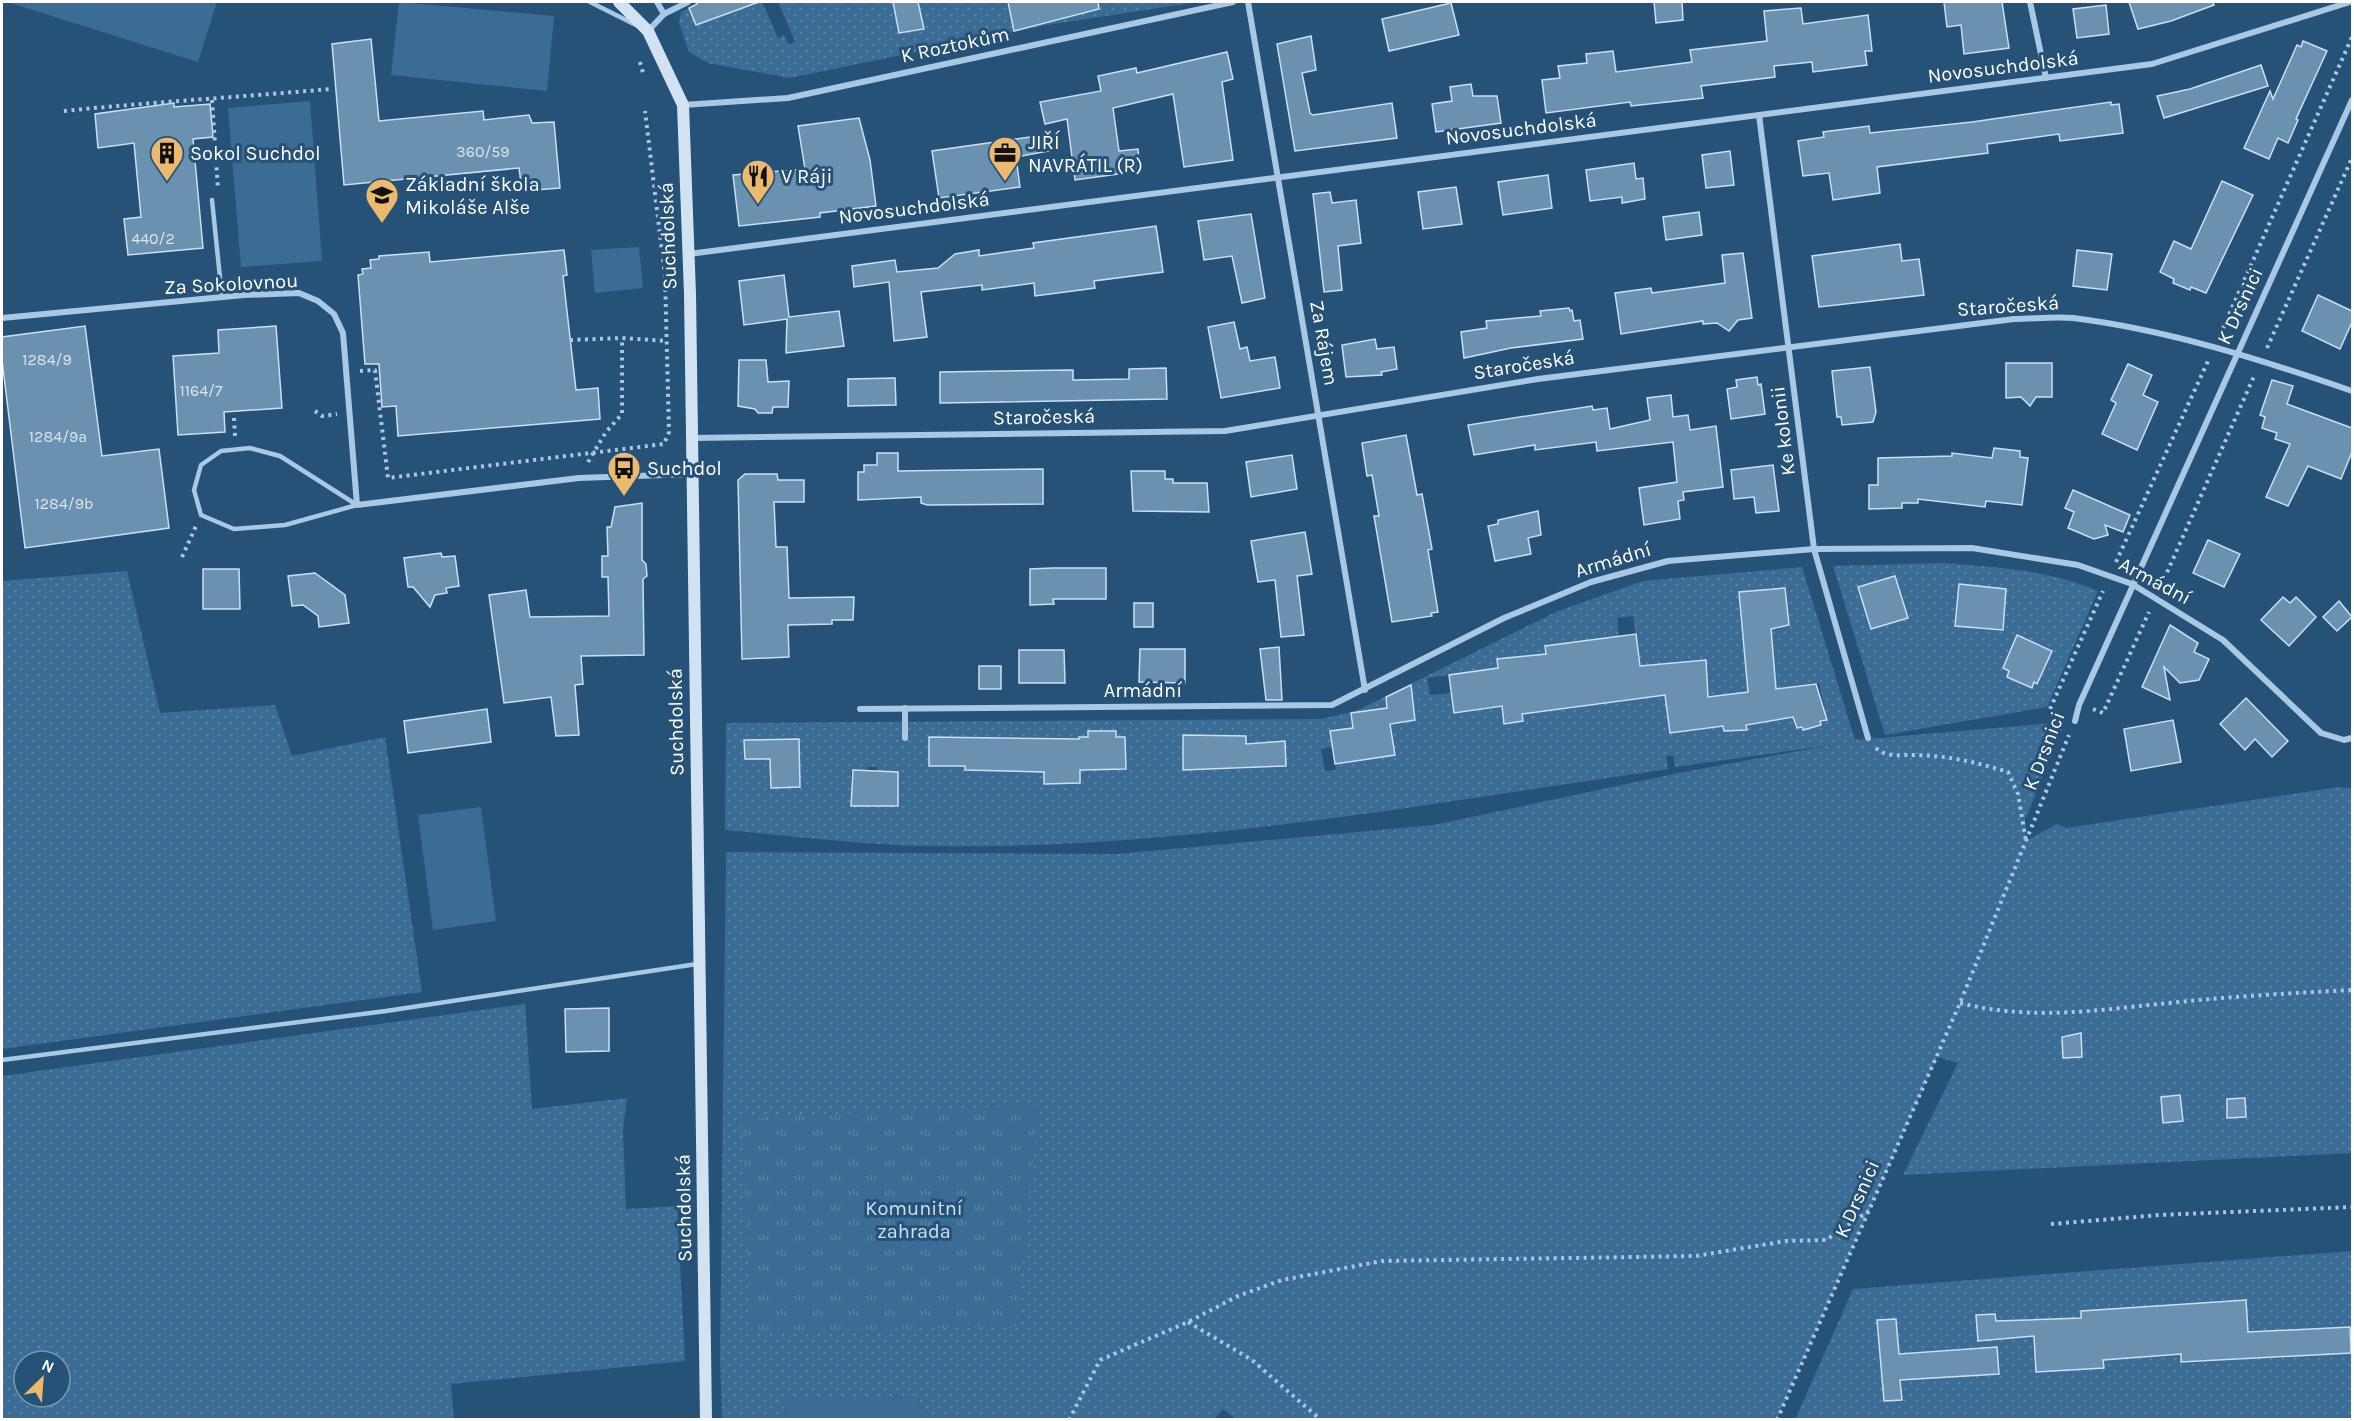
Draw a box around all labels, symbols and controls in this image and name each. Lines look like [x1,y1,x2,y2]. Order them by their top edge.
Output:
street label: K Roztokům [899,22,1011,68]
street label: Novosuchdolská [1926,46,2080,88]
street label: Novosuchdolská [1444,108,1598,150]
place label: JIŘÍ NAVRÁTIL (R) [1028,130,1143,177]
building icon: Sokol Suchdol [149,135,185,182]
office icon: JIŘÍ NAVRÁTIL (R) [987,135,1023,182]
place label: Sokol Suchdol [190,142,321,165]
house number: 360/59 [456,142,510,161]
restaurant icon: V Ráji [740,158,776,205]
place label: V Ráji [781,165,833,188]
place label: Základní škola Mikoláše Alše [405,173,540,219]
school or university icon: Základní škola Mikoláše Alše [364,177,400,224]
street label: Suchdolská [655,182,681,290]
street label: Novosuchdolská [837,187,991,229]
house number: 440/2 [131,229,175,248]
street label: K Drsnici [2212,264,2268,348]
street label: Za Sokolovnou [163,269,299,299]
street label: Staročeská [1956,291,2060,321]
street label: Za Rájem [1305,299,1343,387]
street label: Staročeská [1472,346,1576,384]
house number: 1284/9 [22,350,72,369]
house number: 1164/7 [179,381,223,400]
street label: Ke kolonii [1766,385,1800,477]
street label: Staročeská [993,405,1095,429]
house number: 1284/9a [29,427,87,446]
bus stop icon: Suchdol [606,450,642,497]
place label: Suchdol [647,457,722,480]
house number: 1284/9b [35,494,94,513]
street label: Armádní [1572,538,1654,582]
street label: Armádní [2115,552,2195,610]
street label: Suchdolská [664,668,688,776]
street label: Armádní [1104,679,1182,702]
street label: K Drsnici [2019,709,2069,793]
street label: Suchdolská [672,1154,696,1262]
street label: K Drsnici [1830,1157,1884,1241]
park label: Komunitní zahrada [865,1197,963,1243]
north arrow [12,1349,72,1409]
text: N [39,1355,57,1377]

